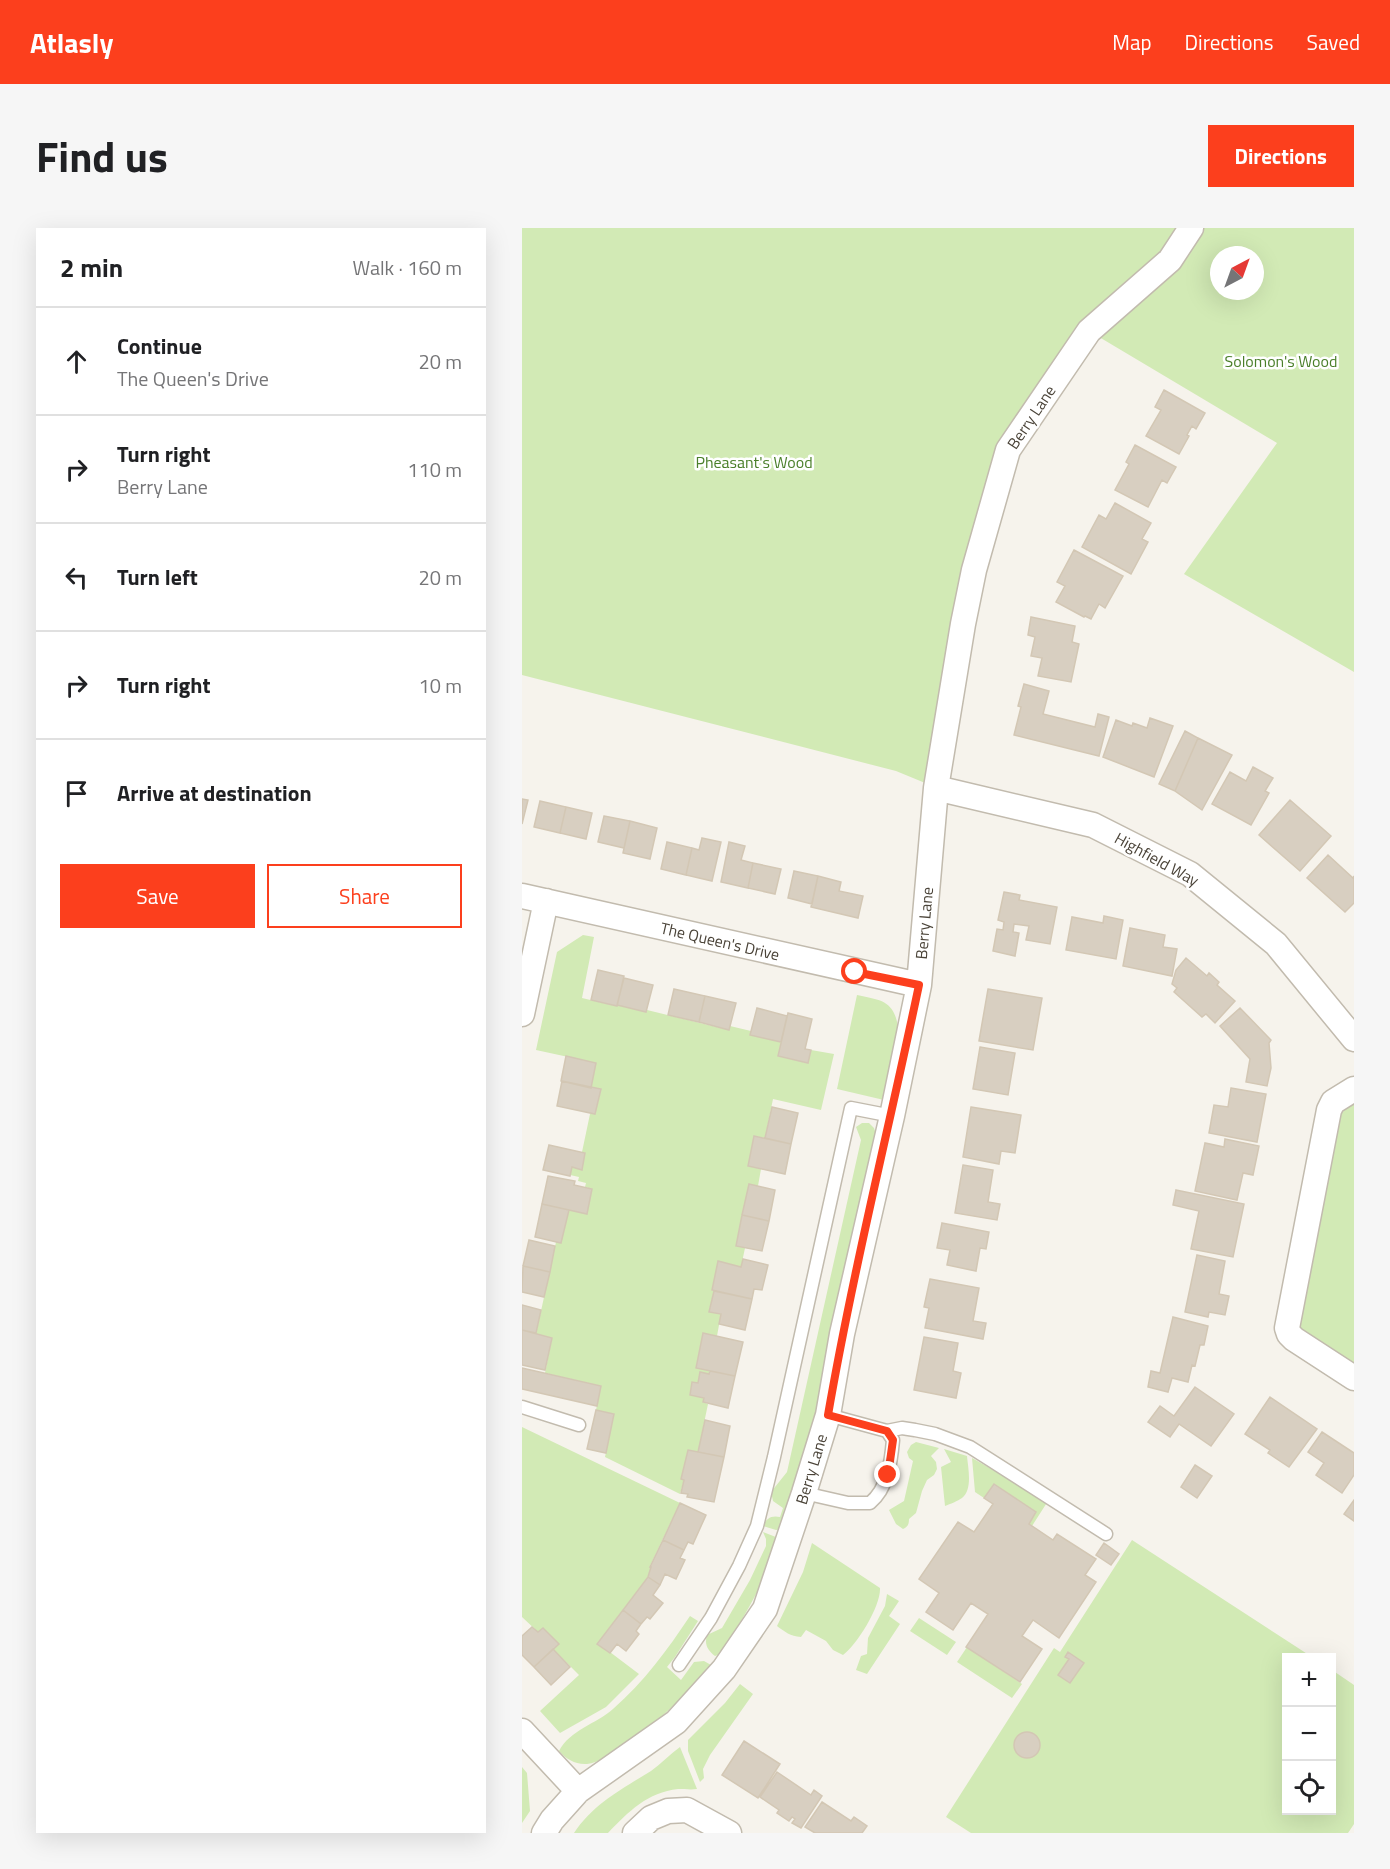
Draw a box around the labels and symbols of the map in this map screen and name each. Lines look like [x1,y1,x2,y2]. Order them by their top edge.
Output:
north arrow [1210,246,1264,300]
park label: Solomon's Wood [1225,349,1337,373]
street label: Berry Lane [1001,380,1061,454]
park label: Pheasant's Wood [695,450,813,474]
street label: Highfield Way [1110,826,1204,892]
street label: Berry Lane [909,886,939,960]
street label: The Queen's Drive [658,916,782,966]
route start [841,958,867,984]
street label: Berry Lane [789,1431,833,1507]
route end [874,1461,900,1487]

